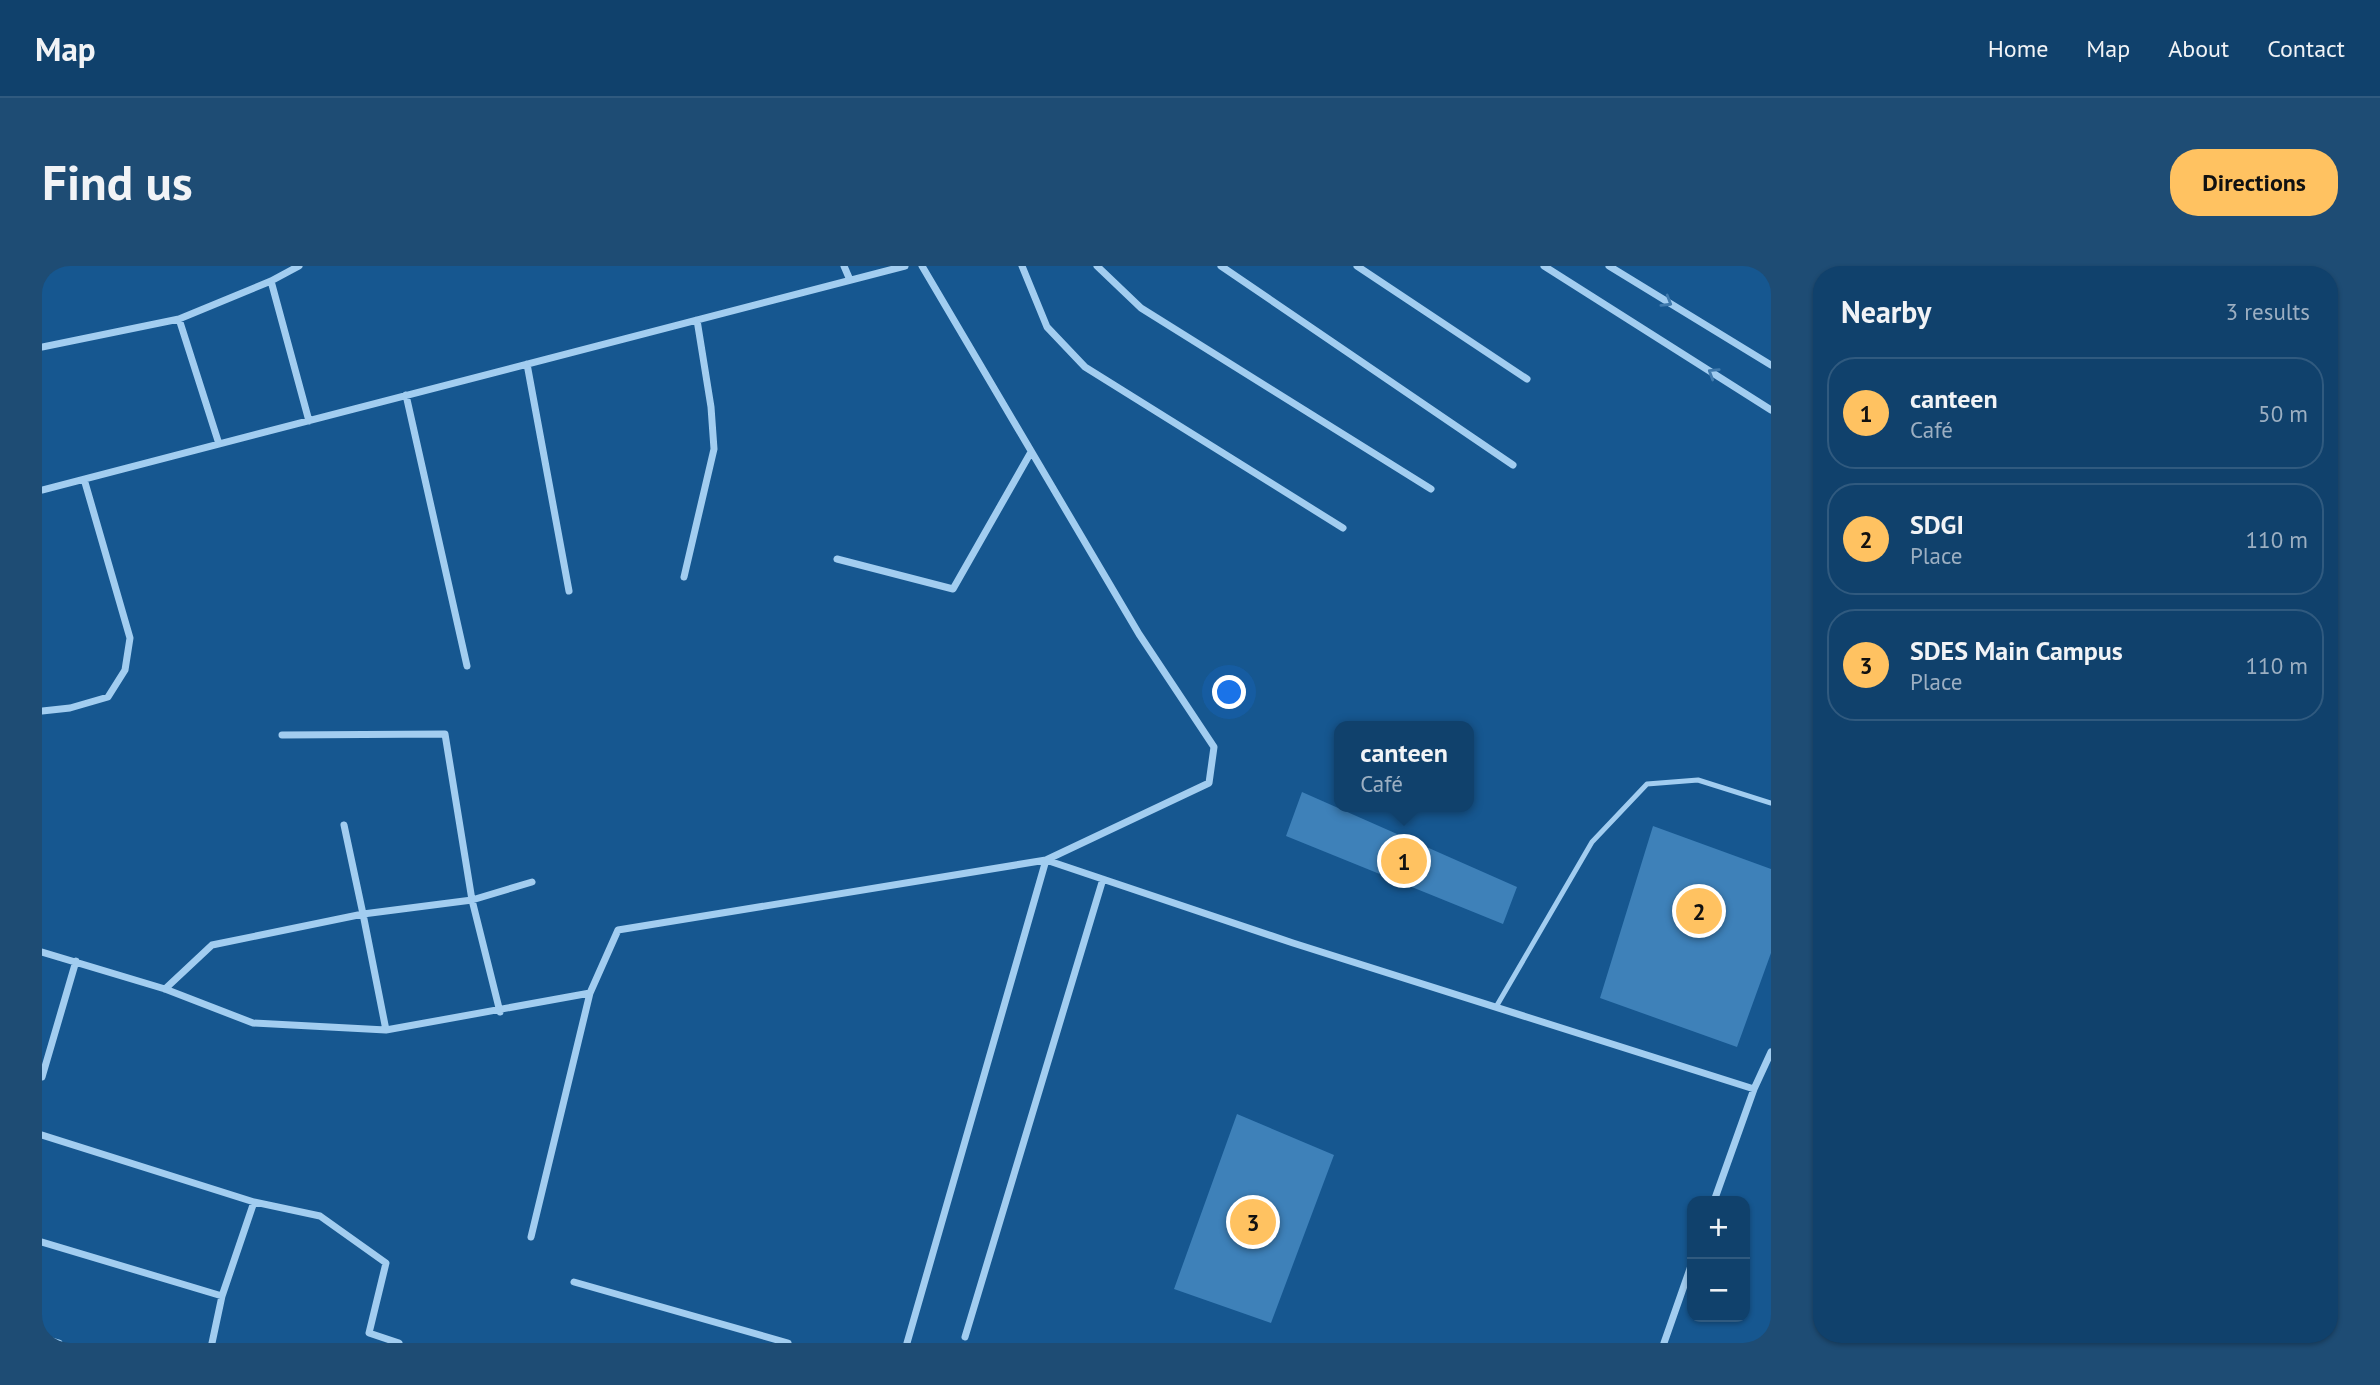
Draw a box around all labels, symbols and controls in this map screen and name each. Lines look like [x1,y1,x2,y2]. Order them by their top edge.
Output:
text: Map [35,27,96,70]
text: Home [1988,33,2048,64]
text: Map [2086,33,2130,64]
text: About [2168,33,2229,64]
text: Contact [2267,33,2345,64]
button: Directions [2170,149,2338,216]
text: Find us [42,150,193,214]
text: Nearby [1841,292,1931,331]
one-way arrow [1660,293,1673,306]
text: 3 results [2226,297,2310,326]
one-way arrow [1708,369,1721,382]
text: canteen [1910,382,1998,415]
text: 1 [1859,399,1873,428]
text: 50 m [2258,399,2308,428]
text: Café [1910,415,1953,444]
text: SDGI [1910,508,1964,541]
text: 2 [1859,525,1873,554]
text: 110 m [2246,525,2308,554]
text: Place [1910,541,1963,570]
text: SDES Main Campus [1910,634,2123,667]
text: 3 [1859,651,1873,680]
text: 110 m [2246,651,2308,680]
text: Place [1910,667,1963,696]
your location [1212,675,1246,709]
popup [1334,721,1474,812]
text: canteen [1360,736,1448,769]
text: Café [1360,769,1403,798]
pin: 1 [1381,835,1427,887]
pin: 2 [1676,885,1722,937]
pin: 3 [1230,1196,1276,1248]
map controls [1687,1196,1750,1322]
button: + [1687,1196,1750,1259]
button: − [1687,1259,1750,1322]

